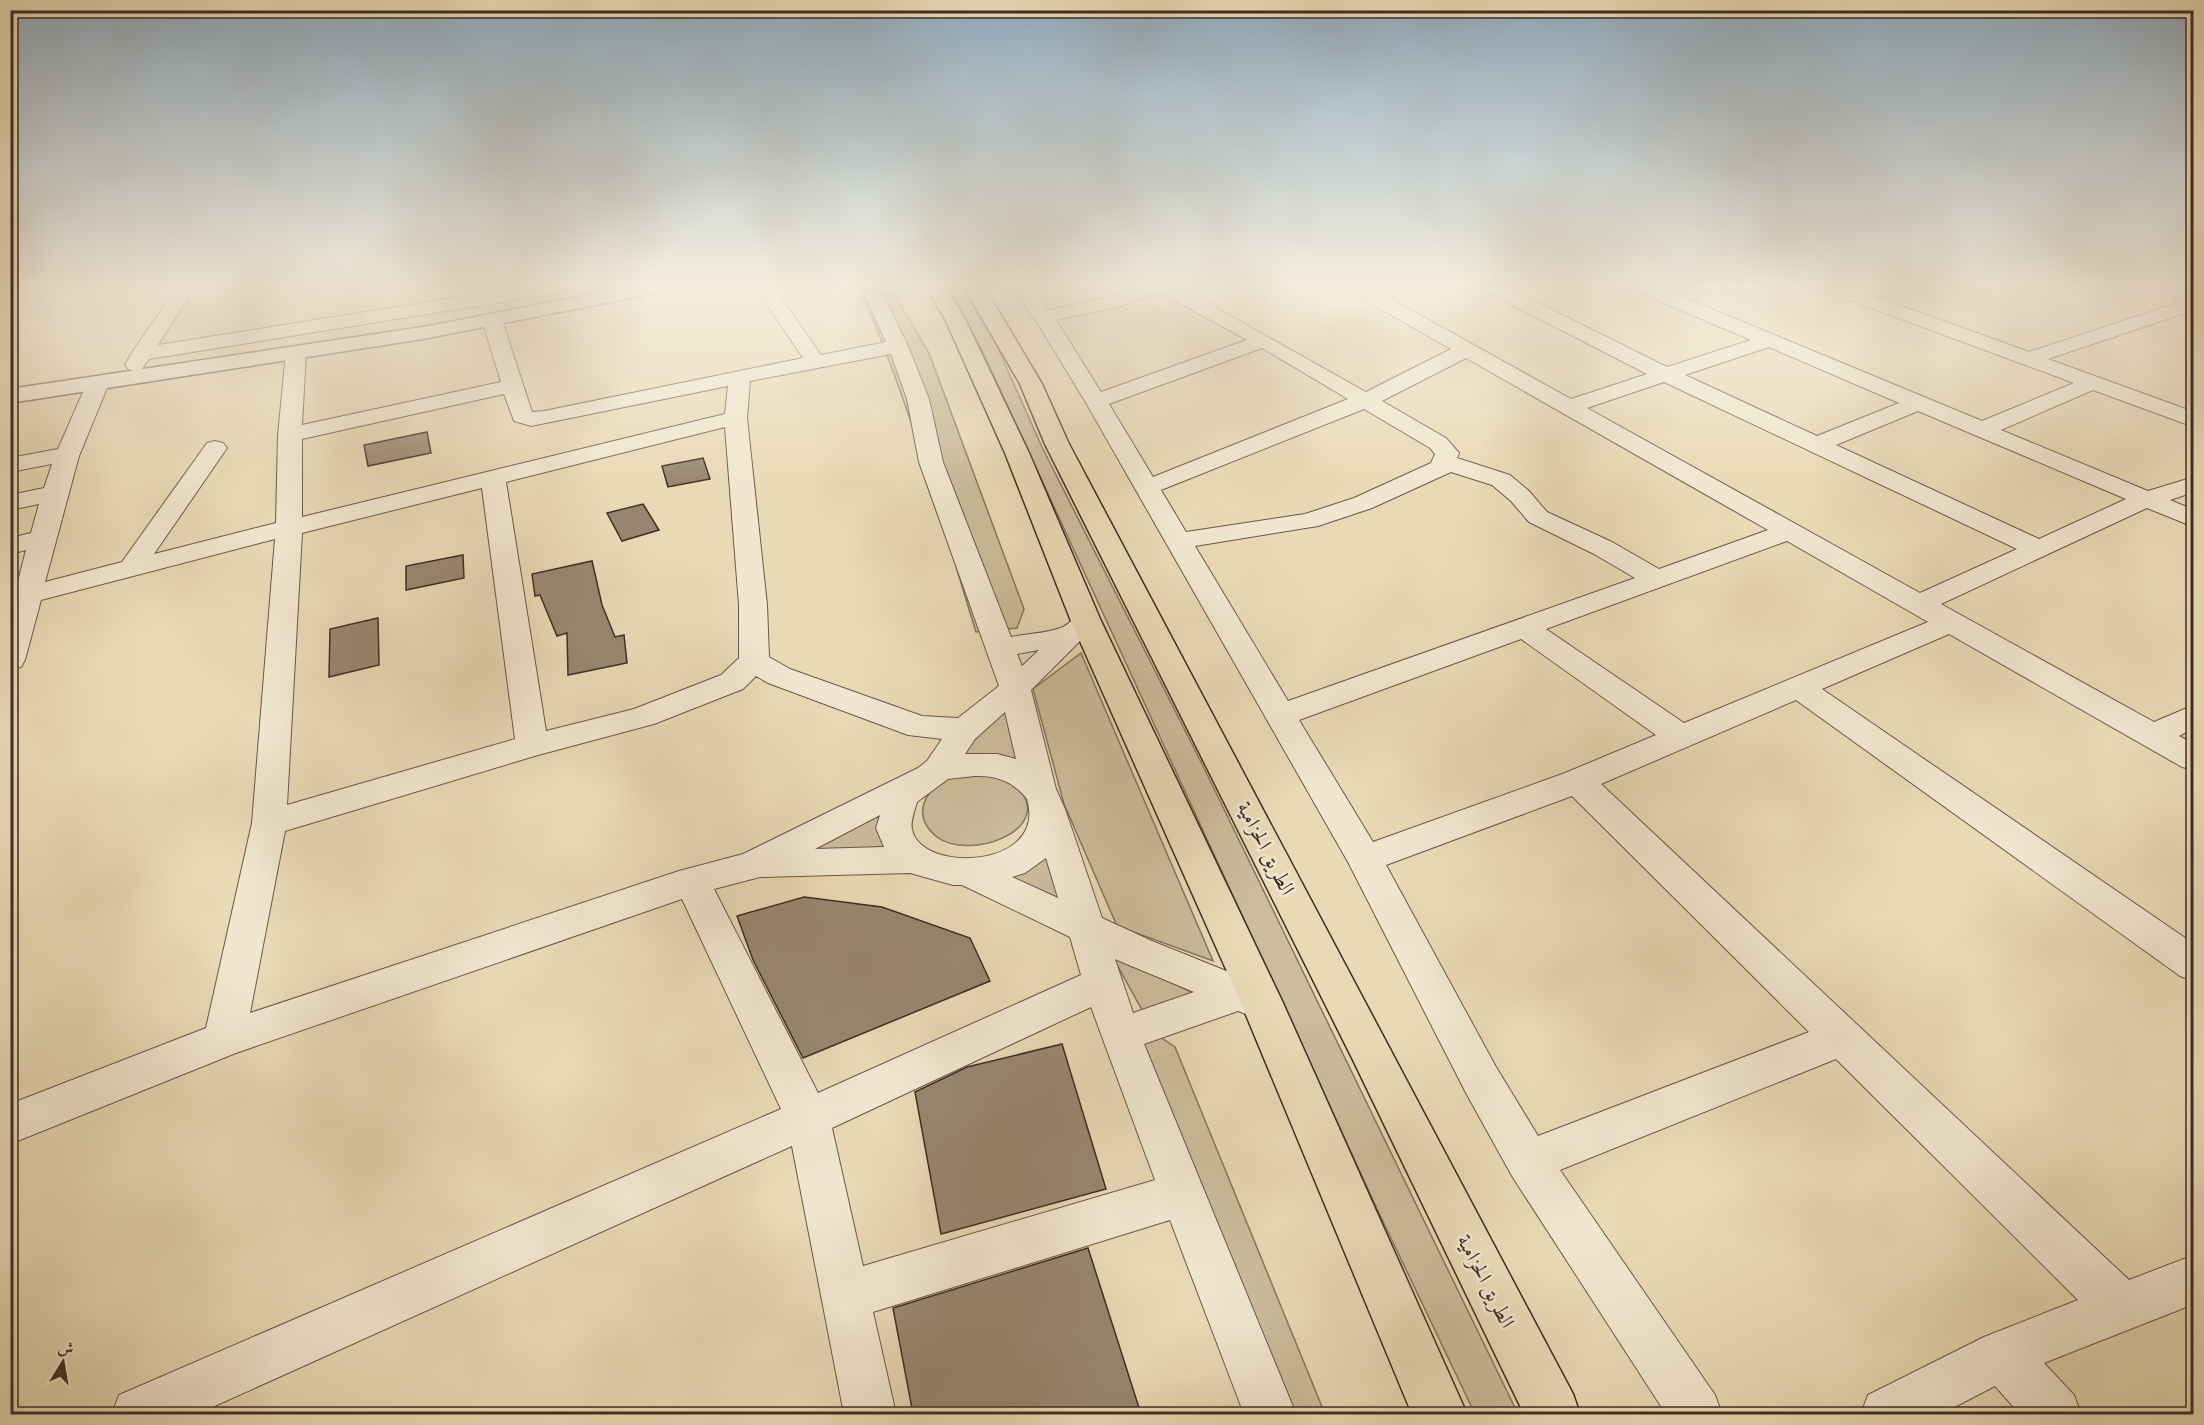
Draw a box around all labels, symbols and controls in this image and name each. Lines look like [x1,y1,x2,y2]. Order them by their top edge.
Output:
street label: الطريق الحزامية [1231,797,1300,899]
street label: الطريق الحزامية [1451,1230,1520,1332]
north arrow [33,1332,93,1392]
text: ش [56,1337,75,1359]

